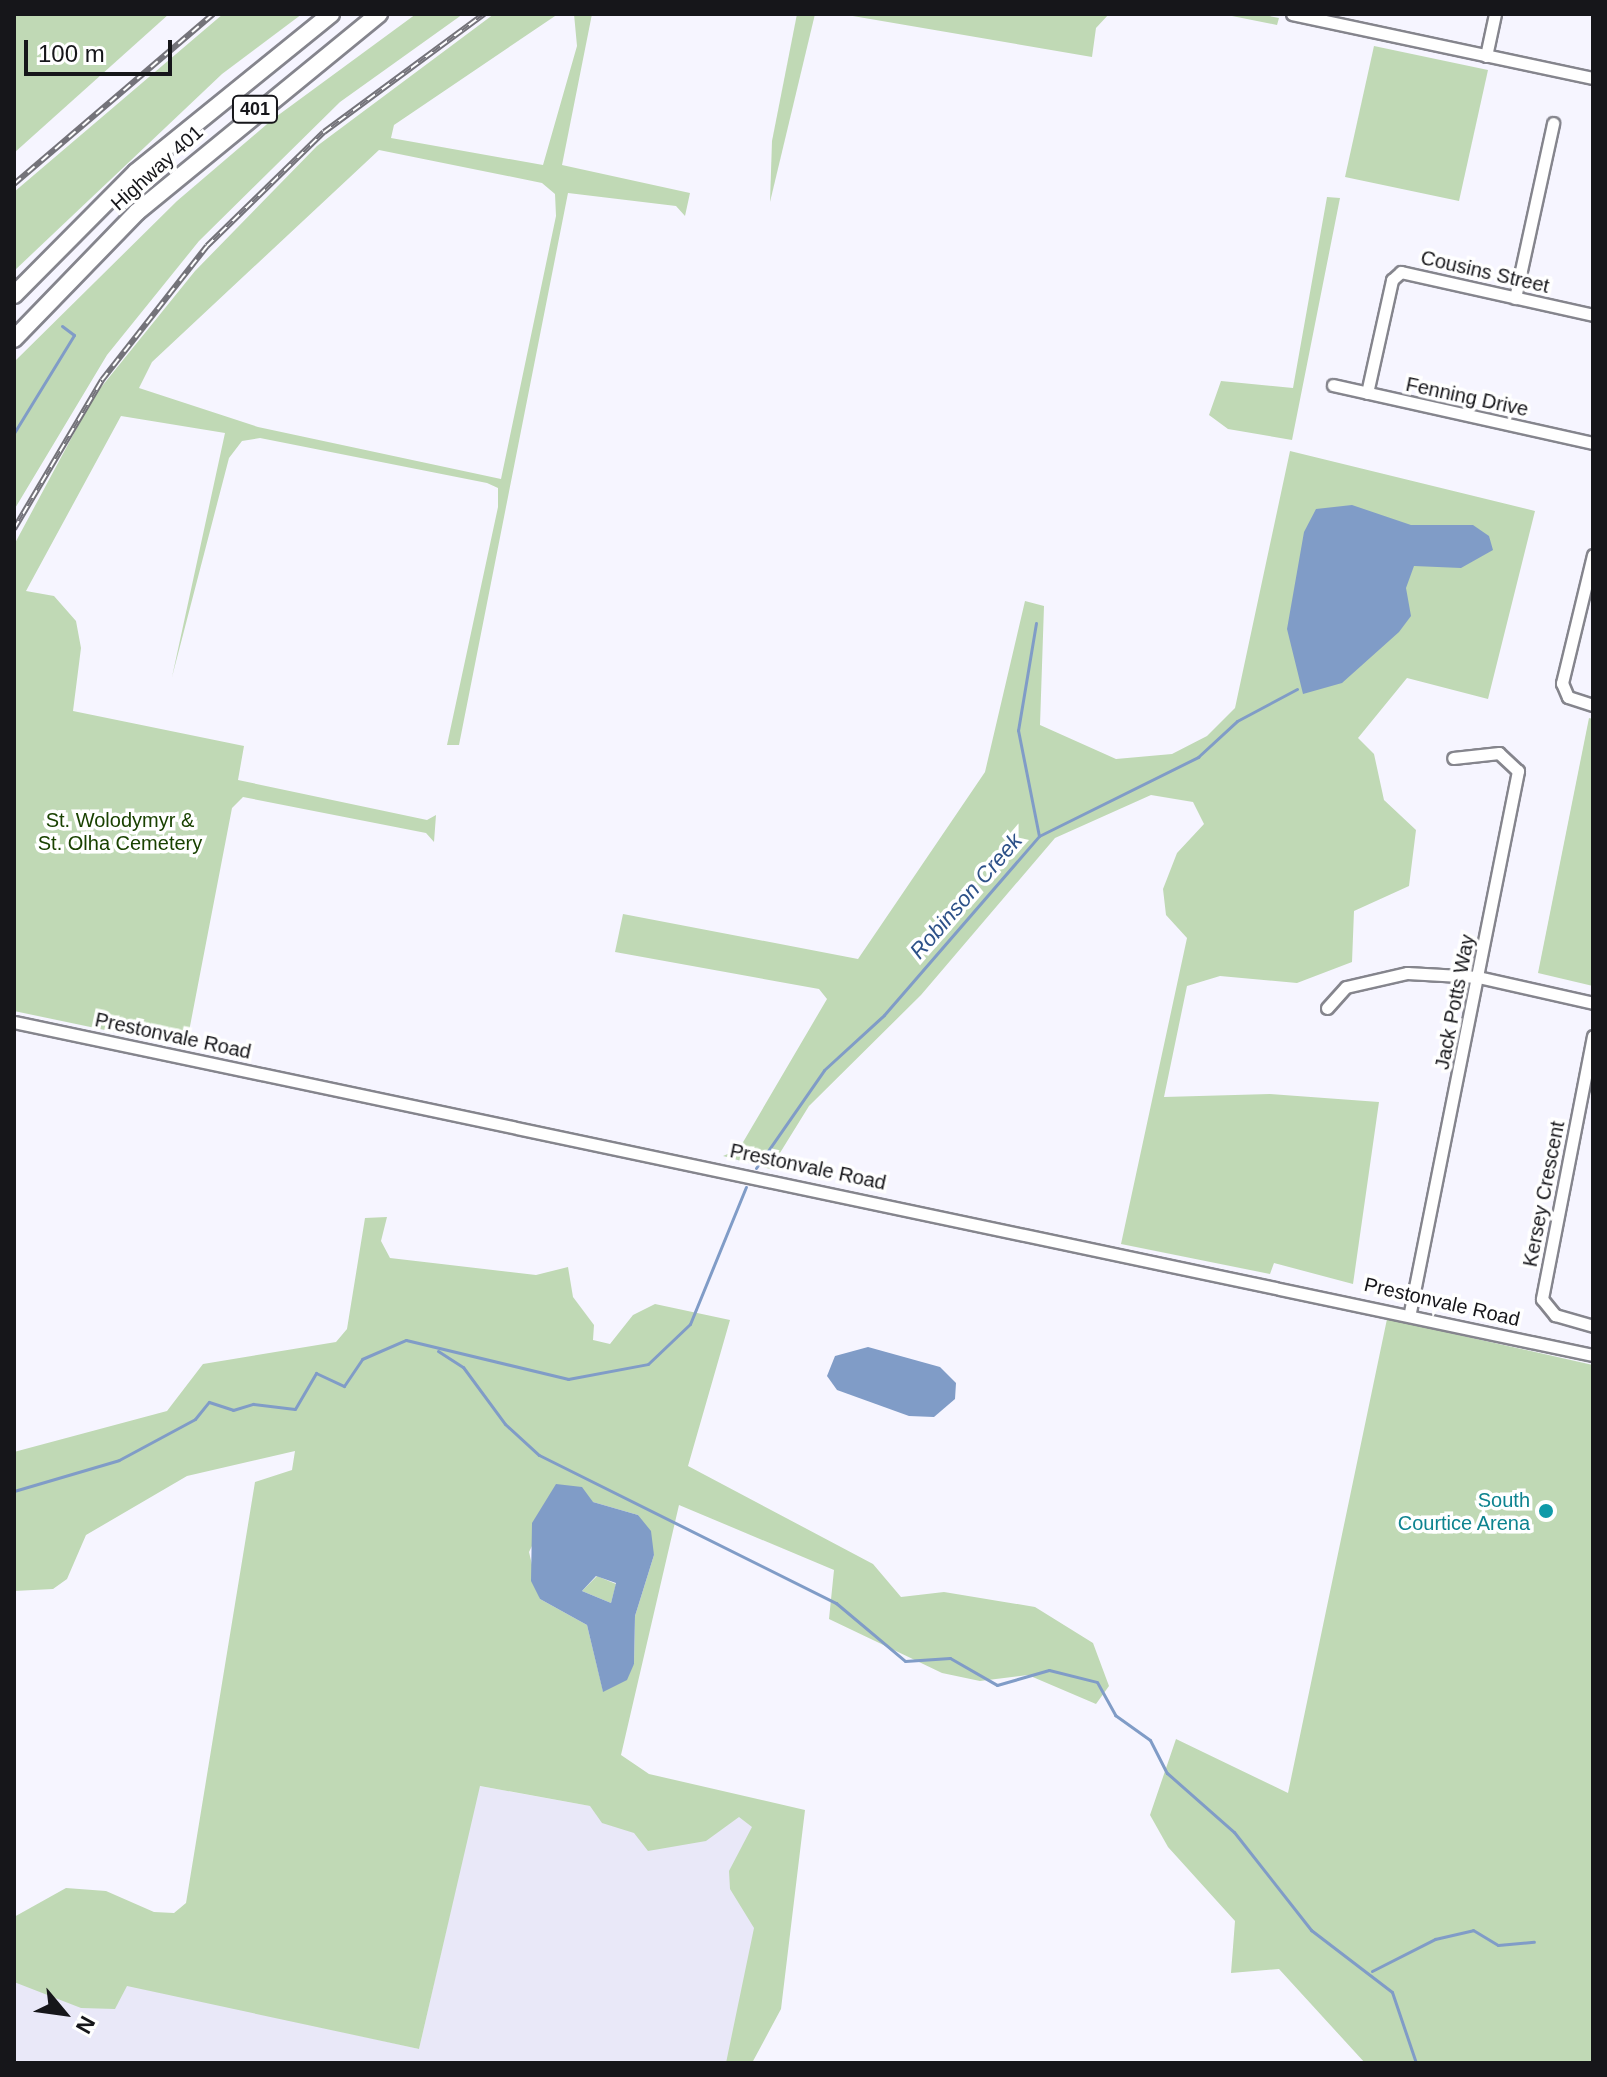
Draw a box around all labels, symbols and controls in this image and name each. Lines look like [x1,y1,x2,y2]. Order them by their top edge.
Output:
scale bar [28,24,176,74]
text: 100 m [38,40,105,67]
road number: 401 [231,95,279,123]
street label: Highway 401 [106,120,208,216]
street label: Cousins Street [1418,246,1552,298]
street label: Fenning Drive [1404,372,1530,422]
park label: St. Wolodymyr & St. Olha Cemetery [38,808,202,855]
water label: Robinson Creek [904,828,1028,964]
street label: Jack Potts Way [1430,932,1480,1072]
street label: Prestonvale Road [93,1008,253,1064]
street label: Kersey Crescent [1518,1119,1570,1269]
street label: Prestonvale Road [728,1139,888,1195]
street label: Prestonvale Road [1362,1272,1522,1332]
place label: South Courtice Arena [1397,1488,1530,1535]
marker: South Courtice Arena [1537,1502,1555,1520]
north arrow [24,1973,104,2053]
text: N [71,2012,100,2038]

